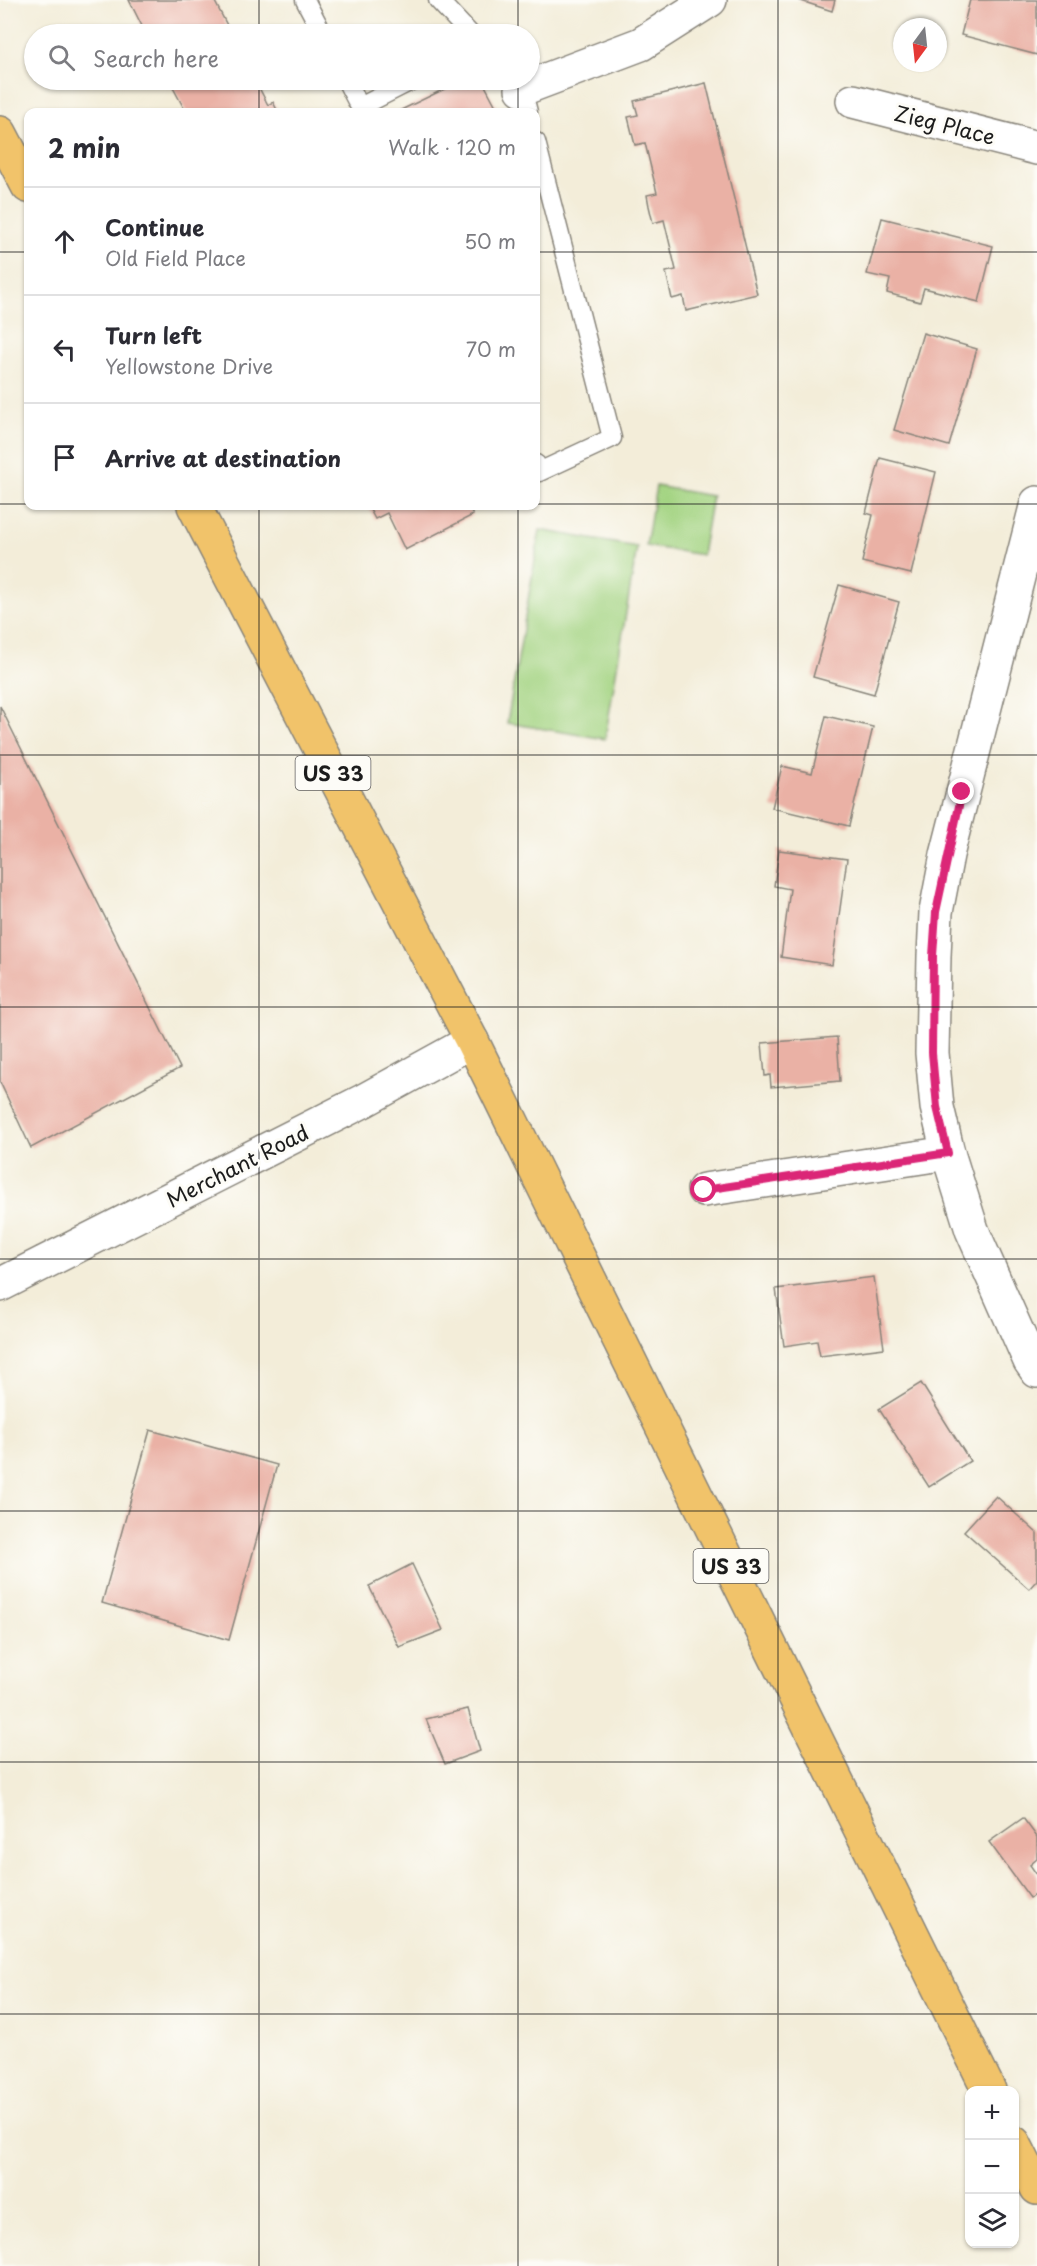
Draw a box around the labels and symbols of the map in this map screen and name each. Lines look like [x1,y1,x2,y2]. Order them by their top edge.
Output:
north arrow [893,18,947,72]
street label: Zieg Place [891,96,999,152]
road number: US 33 [296,756,370,790]
route end [948,778,974,804]
street label: Merchant Road [160,1115,314,1215]
route start [690,1176,716,1202]
road number: US 33 [694,1549,768,1583]

